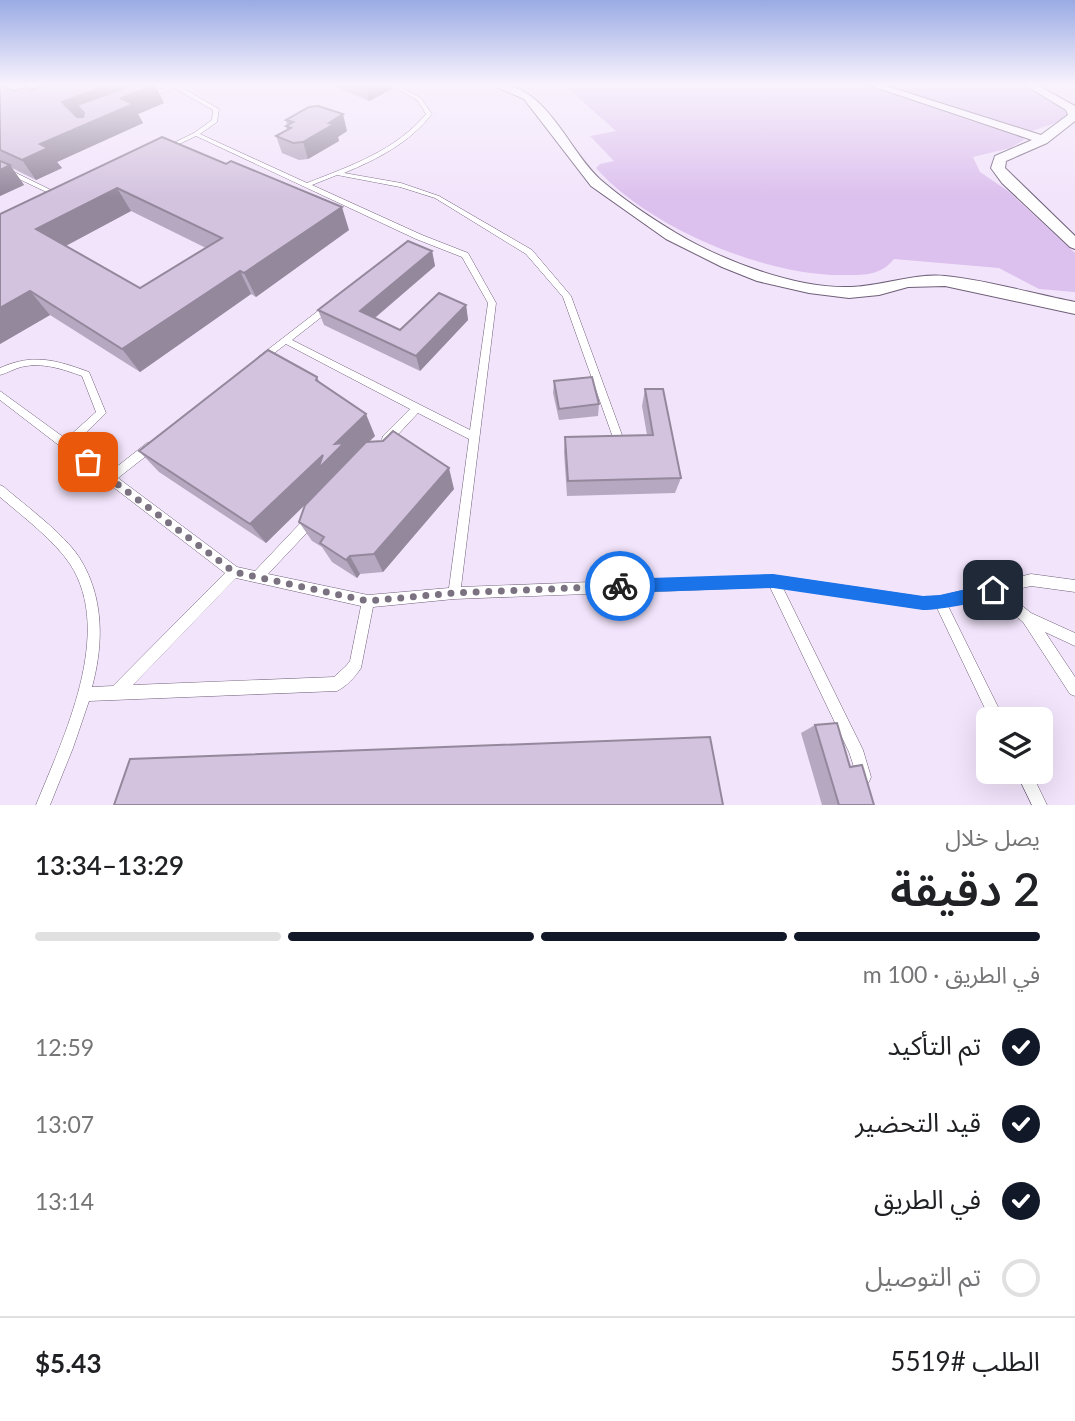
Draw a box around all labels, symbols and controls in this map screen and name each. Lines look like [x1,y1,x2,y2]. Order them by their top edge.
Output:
pin [58,432,118,492]
icon: bag [69,443,107,481]
courier [585,551,655,621]
pin [963,560,1023,620]
icon: bike [601,567,639,605]
icon: home [974,571,1012,609]
map controls [976,707,1053,784]
button: layers [976,707,1053,784]
text: يصل خلال [945,823,1040,851]
text: 13:29–13:34 [35,849,184,881]
text: 2 دقيقة [890,861,1040,916]
text: في الطريق · 100 m [863,960,1040,988]
icon: check [1002,1028,1040,1066]
text: تم التأكيد [888,1029,981,1061]
text: 12:59 [35,1033,94,1061]
icon: check [1002,1105,1040,1143]
text: قيد التحضير [855,1106,981,1138]
text: 13:07 [35,1110,94,1138]
icon: check [1002,1182,1040,1220]
text: في الطريق [874,1183,981,1215]
text: 13:14 [35,1187,94,1215]
text: تم التوصيل [865,1260,981,1292]
text: الطلب #5519 [890,1345,1040,1377]
text: $5.43 [35,1347,102,1379]

